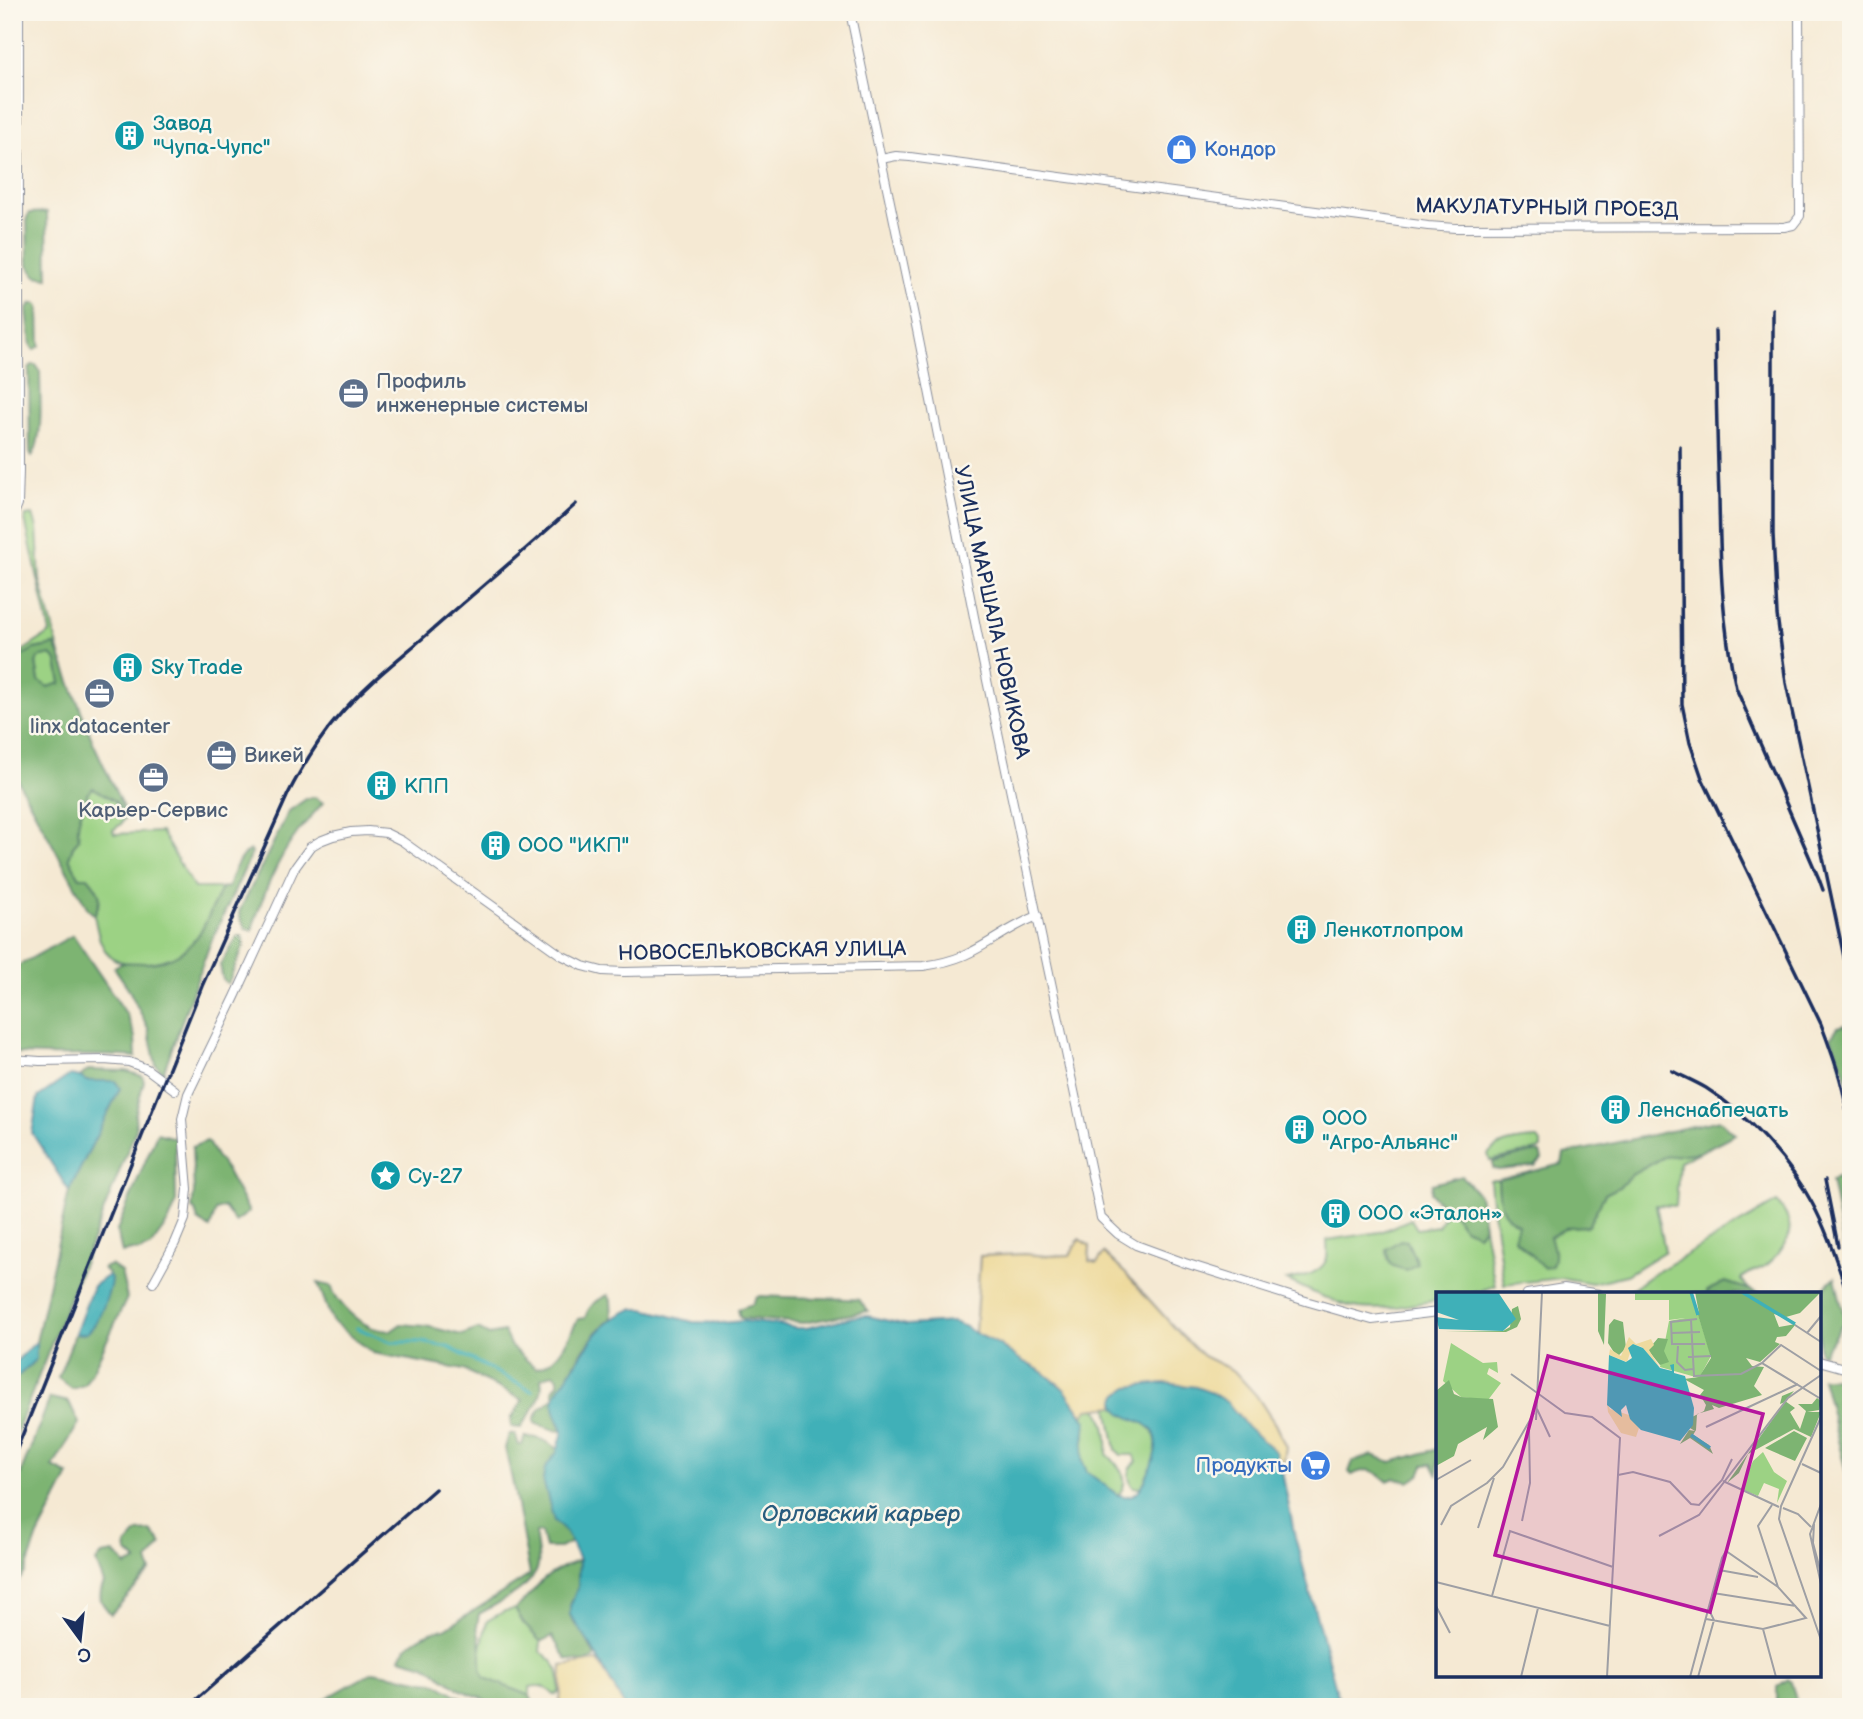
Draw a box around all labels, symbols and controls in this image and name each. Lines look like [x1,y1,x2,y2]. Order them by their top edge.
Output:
place label: Завод "Чупа-Чупс" [153,111,271,160]
building icon: Завод "Чупа-Чупс" [113,118,147,152]
shop icon: Кондор [1164,132,1198,166]
place label: Кондор [1204,137,1276,162]
street label: МАКУЛАТУРНЫЙ ПРОЕЗД [1415,193,1679,223]
place label: Профиль инженерные системы [376,369,588,418]
office icon: Профиль инженерные системы [336,376,370,410]
street label: УЛИЦА МАРШАЛА НОВИКОВА [949,463,1035,761]
building icon: Sky Trade [111,650,145,684]
place label: Sky Trade [151,655,243,680]
office icon: linx datacenter [83,677,117,711]
place label: linx datacenter [30,714,170,739]
office icon: Викей [204,738,238,772]
place label: Викей [244,743,304,768]
office icon: Карьер-Сервис [136,761,170,795]
building icon: КПП [364,769,398,803]
place label: КПП [404,774,449,799]
place label: Карьер-Сервис [78,798,228,823]
building icon: ООО "ИКП" [478,828,512,862]
place label: ООО "ИКП" [518,833,629,858]
building icon: Ленкотлопром [1284,913,1318,947]
place label: Ленкотлопром [1323,918,1464,943]
street label: НОВОСЕЛЬКОВСКАЯ УЛИЦА [618,936,907,966]
building icon: Ленснабпечать [1598,1093,1632,1127]
place label: Ленснабпечать [1637,1098,1789,1123]
place label: ООО "Агро-Альянс" [1322,1106,1458,1155]
building icon: ООО "Агро-Альянс" [1282,1113,1316,1147]
place icon: Су-27 [368,1159,402,1193]
place label: Су-27 [408,1164,463,1189]
building icon: ООО «Эталон» [1318,1196,1352,1230]
place label: ООО «Эталон» [1358,1201,1503,1226]
inset map [1436,1292,1821,1677]
supermarket icon: Продукты [1298,1448,1332,1482]
place label: Продукты [1196,1453,1292,1478]
water label: Орловский карьер [762,1500,960,1528]
north arrow [46,1604,116,1674]
text: С [75,1641,93,1667]

